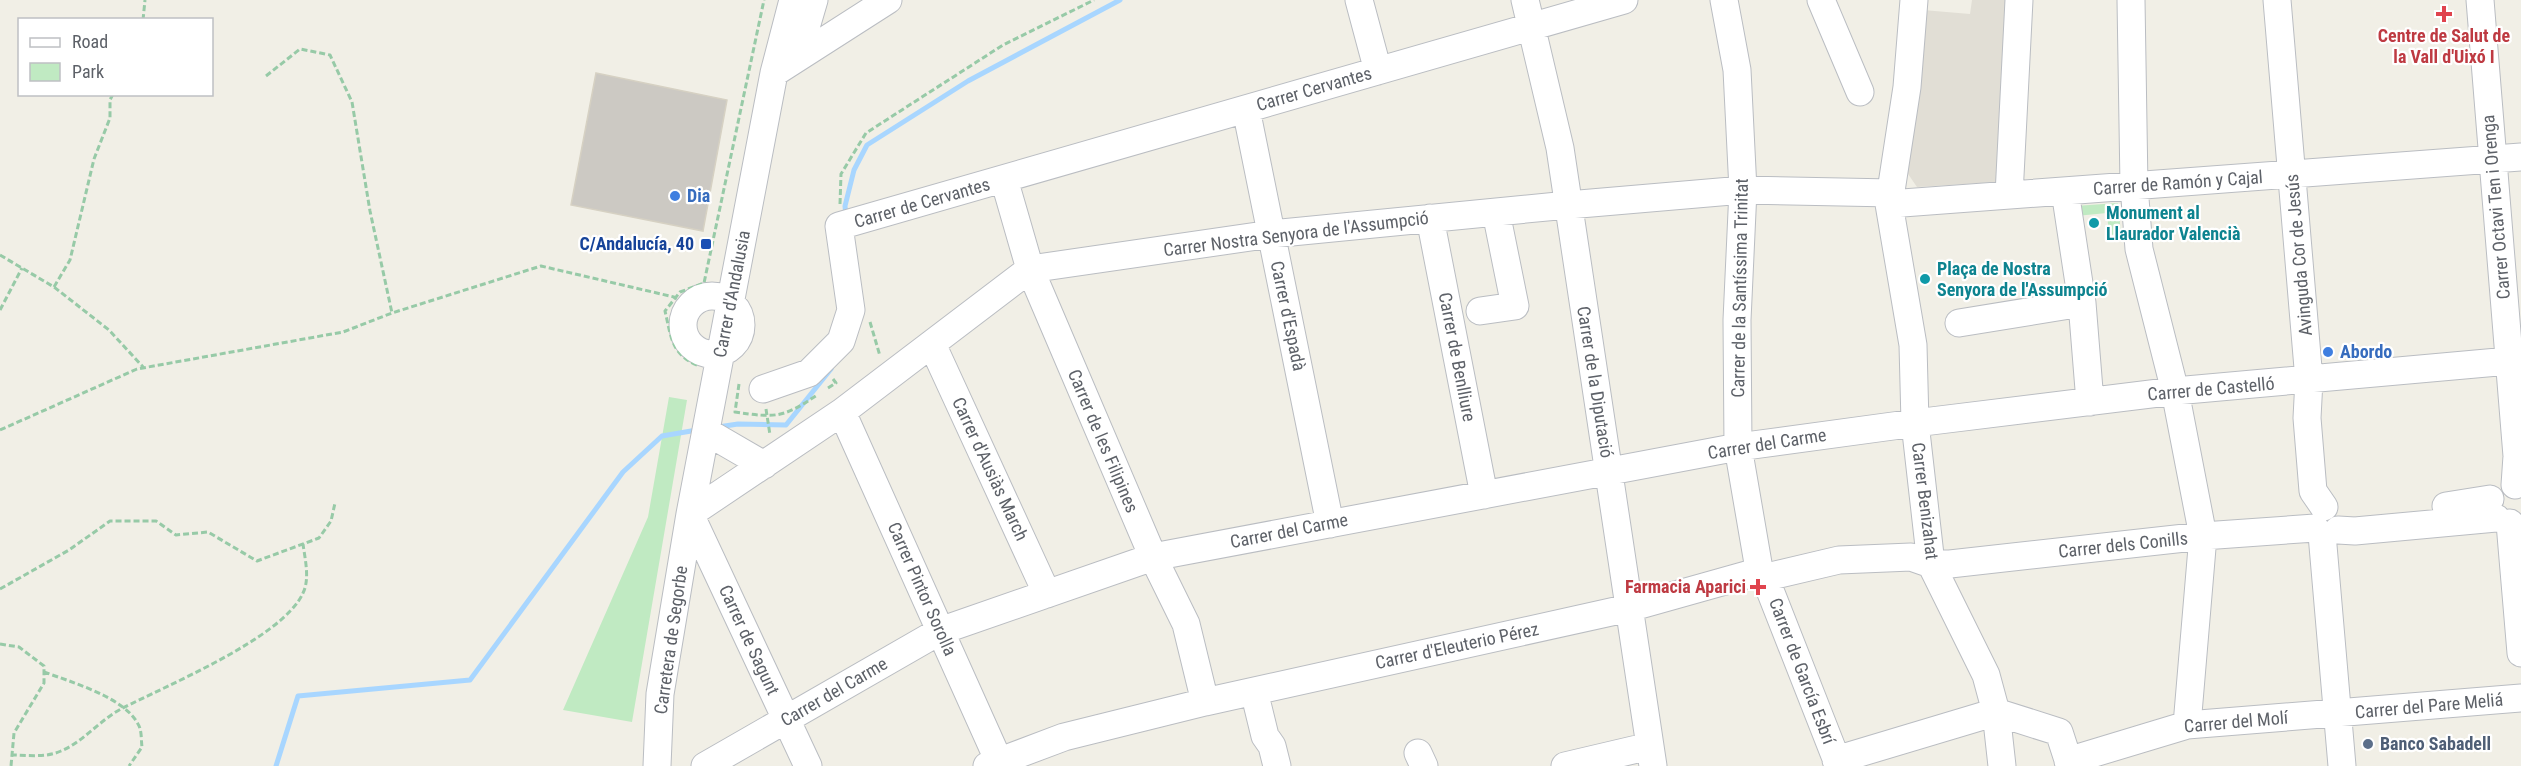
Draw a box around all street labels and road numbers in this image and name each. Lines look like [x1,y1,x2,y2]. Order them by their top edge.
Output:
street label: Carrer Cervantes [1254,62,1374,115]
street label: Carrer Octavi Ten i Orenga [2477,114,2514,300]
street label: Carrer de Ramón y Cajal [2092,166,2264,199]
street label: Carrer de Cervantes [852,173,992,232]
street label: Avinguda Cor de Jesús [2281,173,2316,337]
street label: Carrer de la Santíssima Trinitat [1727,178,1752,398]
street label: Carrer Nostra Senyora de l'Assumpció [1162,207,1430,260]
street label: Carrer d'Andalusia [709,229,754,359]
street label: Carrer d'Espadà [1267,259,1310,373]
street label: Carrer de Benlliure [1435,291,1480,423]
street label: Carrer de la Diputació [1573,304,1618,459]
street label: Carrer de les Filipines [1064,366,1143,516]
street label: Carrer de Castelló [2147,372,2275,405]
street label: Carrer d'Ausiàs March [948,394,1033,544]
street label: Carrer del Carme [1706,424,1828,463]
street label: Carrer Benizahat [1908,441,1943,561]
street label: Carrer del Carme [1228,509,1350,552]
street label: Carrer Pintor Sorolla [884,519,961,659]
street label: Carrer dels Conills [2057,527,2189,562]
street label: Carretera de Segorbe [650,564,691,716]
street label: Carrer de Sagunt [715,582,784,698]
street label: Carrer de García Esbrí [1765,595,1840,748]
street label: Carrer d'Eleuterio Pérez [1373,618,1541,673]
street label: Carrer del Carme [777,653,891,731]
street label: Carrer del Pare Meliá [2354,689,2504,722]
street label: Carrer del Molí [2183,706,2290,737]

